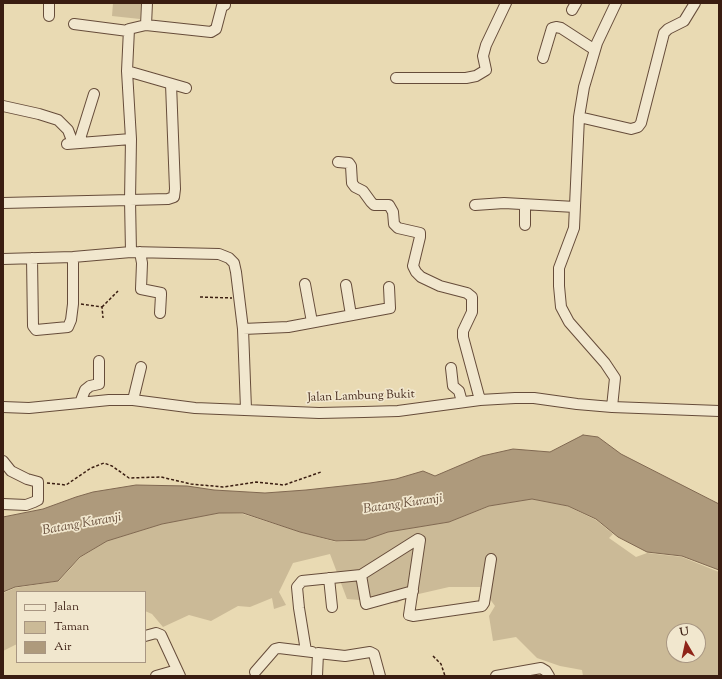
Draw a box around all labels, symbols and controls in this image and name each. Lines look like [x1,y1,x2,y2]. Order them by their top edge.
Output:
street label: Jalan Lambung Bukit [307,388,415,406]
water label: Batang Kuranji [362,492,444,518]
water label: Batang Kuranji [41,510,123,540]
legend [16,591,146,663]
text: Jalan [54,598,79,616]
text: Taman [54,618,89,636]
north arrow [666,623,706,663]
text: U [679,624,690,641]
text: Air [54,638,72,656]

